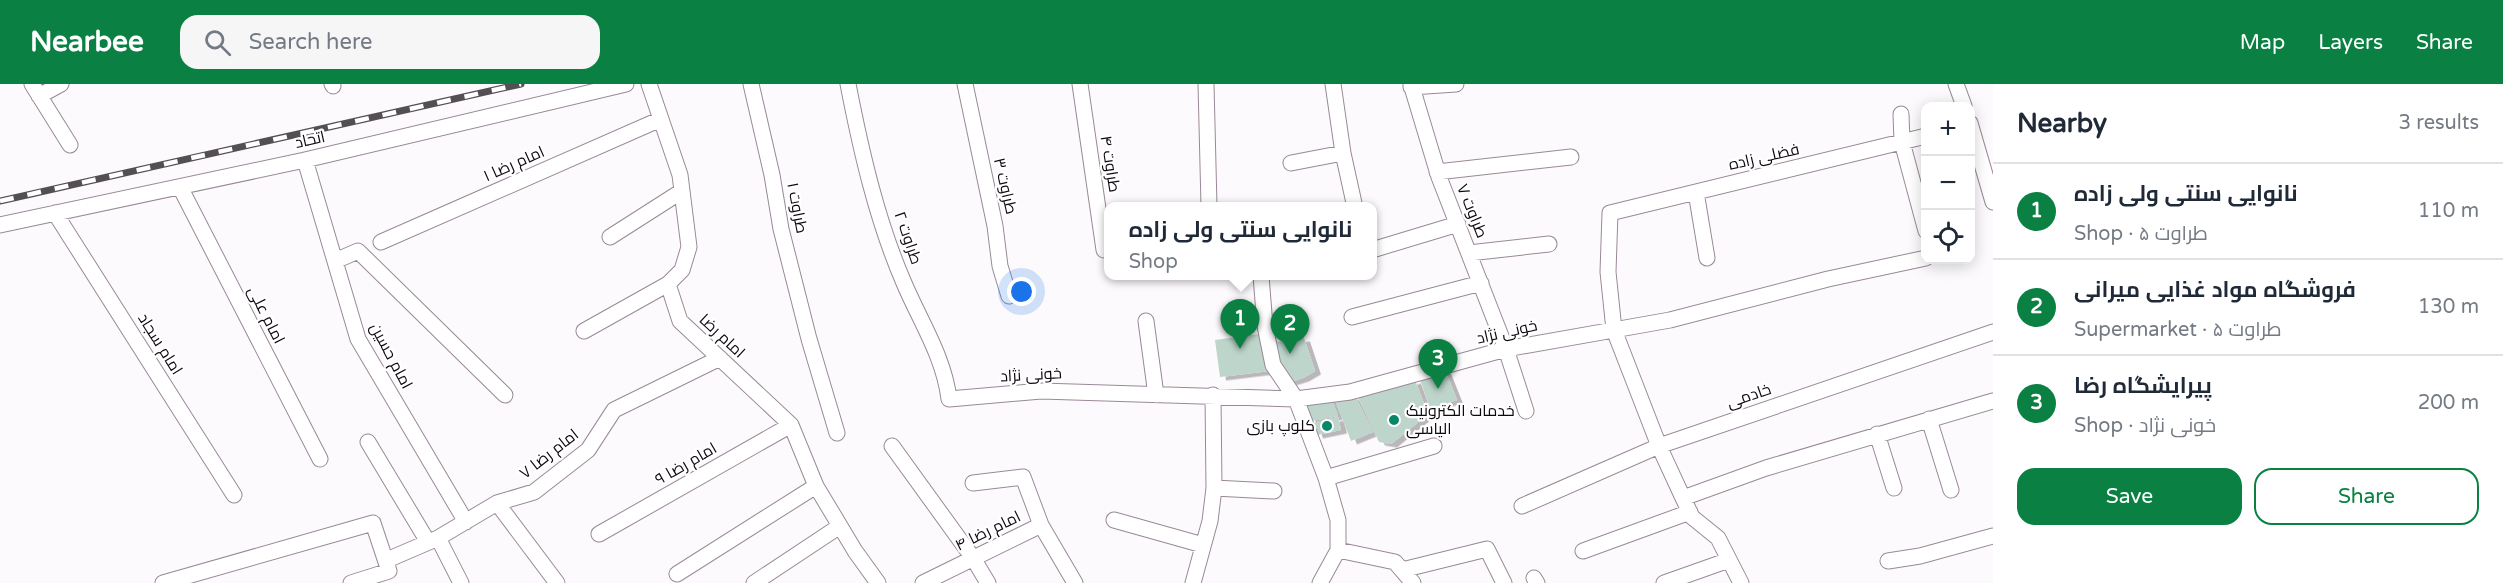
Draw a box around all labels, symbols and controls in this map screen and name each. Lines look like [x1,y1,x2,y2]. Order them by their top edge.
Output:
search box [180,15,600,69]
text: Nearbee [30,25,144,59]
icon: search [201,26,234,59]
text: Search here [249,29,372,55]
text: Map [2240,30,2285,55]
text: Layers [2318,30,2383,55]
text: Share [2416,30,2473,55]
map controls [1921,102,1975,264]
button: + [1921,102,1975,156]
text: Nearby [2017,108,2107,139]
text: 3 results [2399,111,2479,135]
street label: اتحاد [293,127,327,153]
street label: طراوت ۴ [1096,134,1124,194]
street label: فضلی زاده [1727,139,1801,175]
street label: امام رضا ۱ [480,142,548,187]
street label: طراوت ۳ [989,156,1021,216]
button: − [1921,156,1975,210]
street label: طراوت ۱ [782,181,812,235]
street label: طراوت ۷ [1452,181,1492,241]
text: نانوایی سنتی ولی زاده [2074,181,2298,207]
text: 1 [2030,199,2043,223]
text: 110 m [2418,199,2479,223]
popup [1104,202,1377,280]
street label: طراوت ۲ [890,209,926,267]
button: locate [1921,210,1975,264]
text: نانوایی سنتی ولی زاده [1129,217,1352,243]
text: Shop · طراوت ۵ [2074,222,2208,246]
text: Shop [1129,250,1178,274]
your location [1007,277,1036,306]
text: فروشگاه مواد غذایی میرانی [2074,277,2356,303]
street label: امام علی [242,283,289,348]
text: 2 [2030,295,2043,319]
text: 130 m [2418,295,2479,319]
pin: 1 [1220,300,1260,349]
pin: 2 [1270,304,1310,354]
street label: امام سجاد [132,310,187,379]
street label: امام رضا [694,310,749,363]
street label: خونی نژاد [1475,315,1539,349]
text: Supermarket · طراوت ۵ [2074,318,2282,342]
street label: امام حسین [364,320,417,393]
pin: 3 [1418,340,1458,389]
street label: خونی نژاد [1000,363,1062,387]
text: پیرایشگاه رضا [2074,373,2212,399]
street label: خادمی [1724,379,1774,413]
text: 3 [2030,391,2043,415]
text: 200 m [2418,391,2479,415]
place label: خدمات الکترونیک الیاسی [1406,401,1515,439]
marker: خدمات الکترونیک الیاسی [1387,413,1401,427]
text: Shop · خونی نژاد [2074,414,2216,438]
place label: کلوپ بازی [1247,416,1315,437]
marker: کلوپ بازی [1320,419,1334,433]
street label: امام رضا ۷ [515,425,583,484]
street label: امام رضا ۹ [652,438,721,491]
button: Save [2017,468,2242,525]
button: Share [2254,468,2479,525]
street label: امام رضا ۴ [952,507,1024,556]

